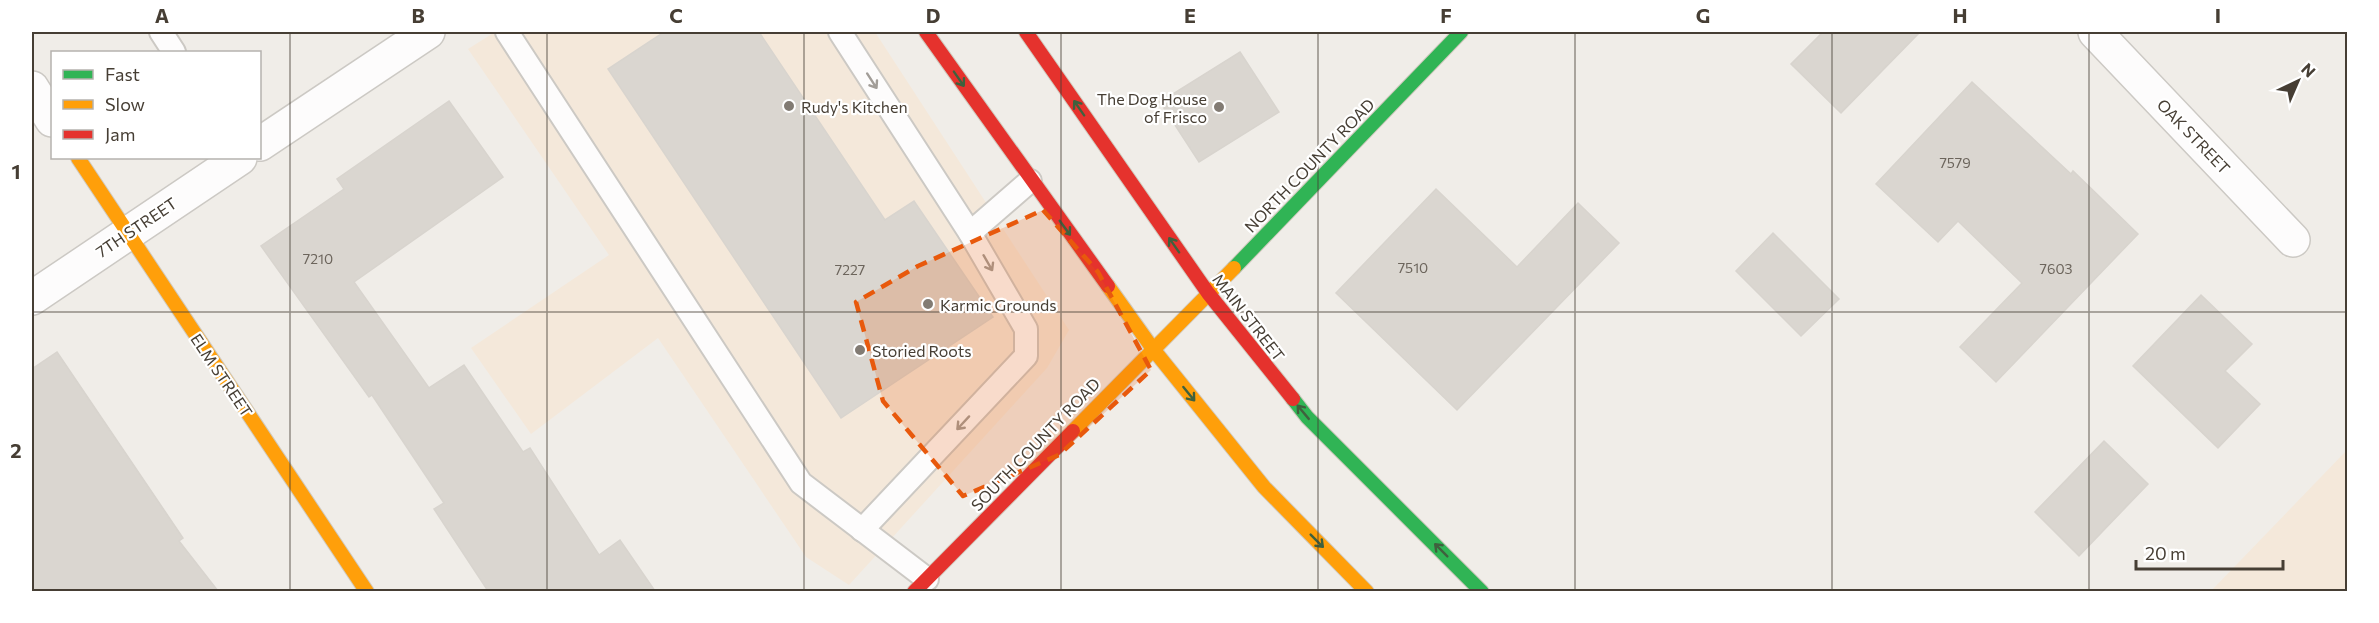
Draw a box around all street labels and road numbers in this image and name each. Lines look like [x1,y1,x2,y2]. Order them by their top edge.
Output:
street label: NORTH COUNTY ROAD [1240,94,1378,236]
street label: OAK STREET [2154,95,2234,177]
street label: 7TH STREET [92,193,180,261]
street label: MAIN STREET [1209,270,1289,364]
street label: ELM STREET [187,330,257,420]
street label: SOUTH COUNTY ROAD [967,374,1103,514]

